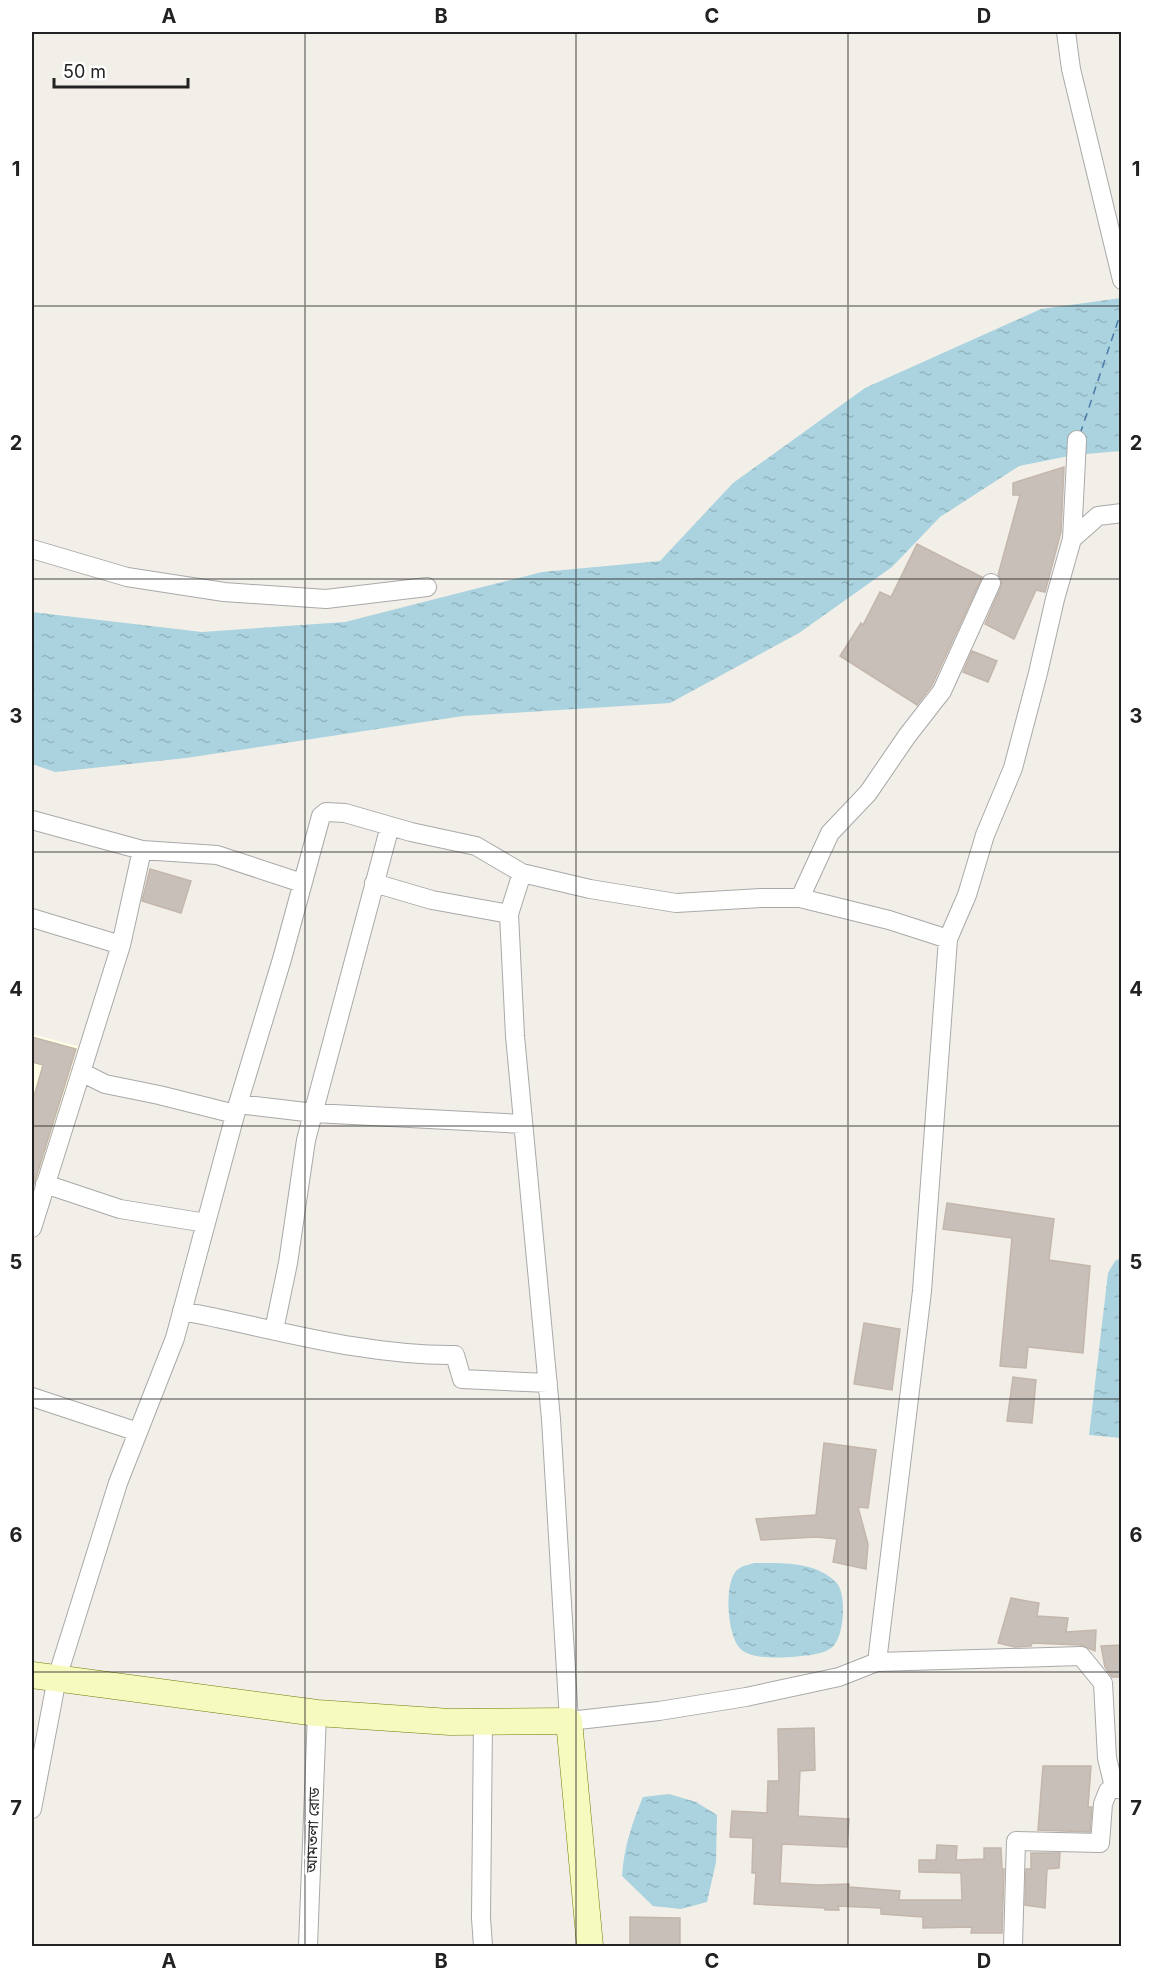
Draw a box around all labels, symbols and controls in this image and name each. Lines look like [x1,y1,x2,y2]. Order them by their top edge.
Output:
text: A [162,4,177,28]
text: B [434,4,448,28]
text: C [705,4,719,28]
text: D [977,4,991,28]
scale bar [54,51,188,89]
text: 50 m [63,61,106,82]
text: 1 [12,157,20,181]
text: 1 [1132,157,1140,181]
text: 2 [10,431,22,455]
text: 2 [1130,431,1142,455]
text: 3 [10,704,22,728]
text: 3 [1130,704,1142,728]
text: 4 [9,977,23,1001]
text: 4 [1129,977,1143,1001]
text: 5 [10,1250,22,1274]
text: 5 [1130,1250,1142,1274]
text: 6 [10,1523,23,1547]
text: 6 [1130,1523,1143,1547]
street label: আমতলা রোড [301,1787,323,1874]
text: 7 [10,1796,22,1820]
text: 7 [1130,1796,1142,1820]
text: A [162,1949,177,1973]
text: B [434,1949,448,1973]
text: C [705,1949,719,1973]
text: D [977,1949,991,1973]

